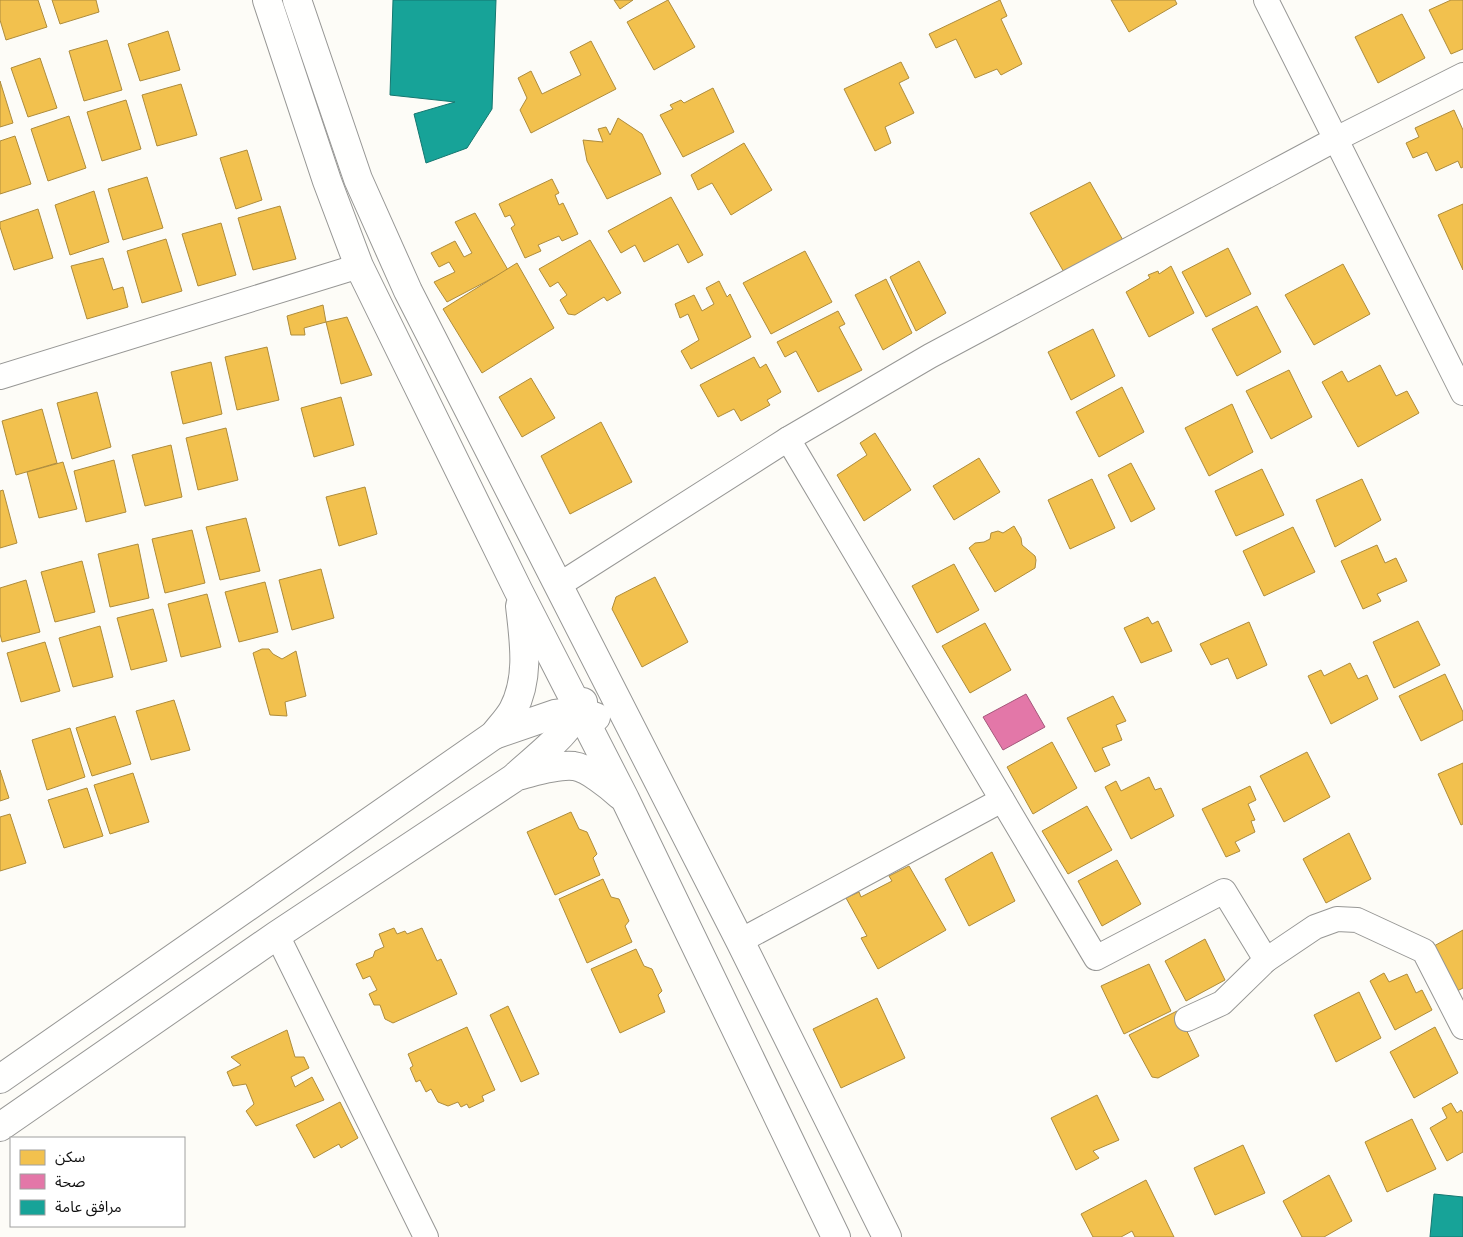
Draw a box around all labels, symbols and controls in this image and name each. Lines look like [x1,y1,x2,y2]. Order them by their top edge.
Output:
legend [10,1137,185,1227]
text: سكن [55,1148,86,1166]
text: صحة [55,1173,85,1191]
text: مرافق عامة [55,1198,122,1217]

